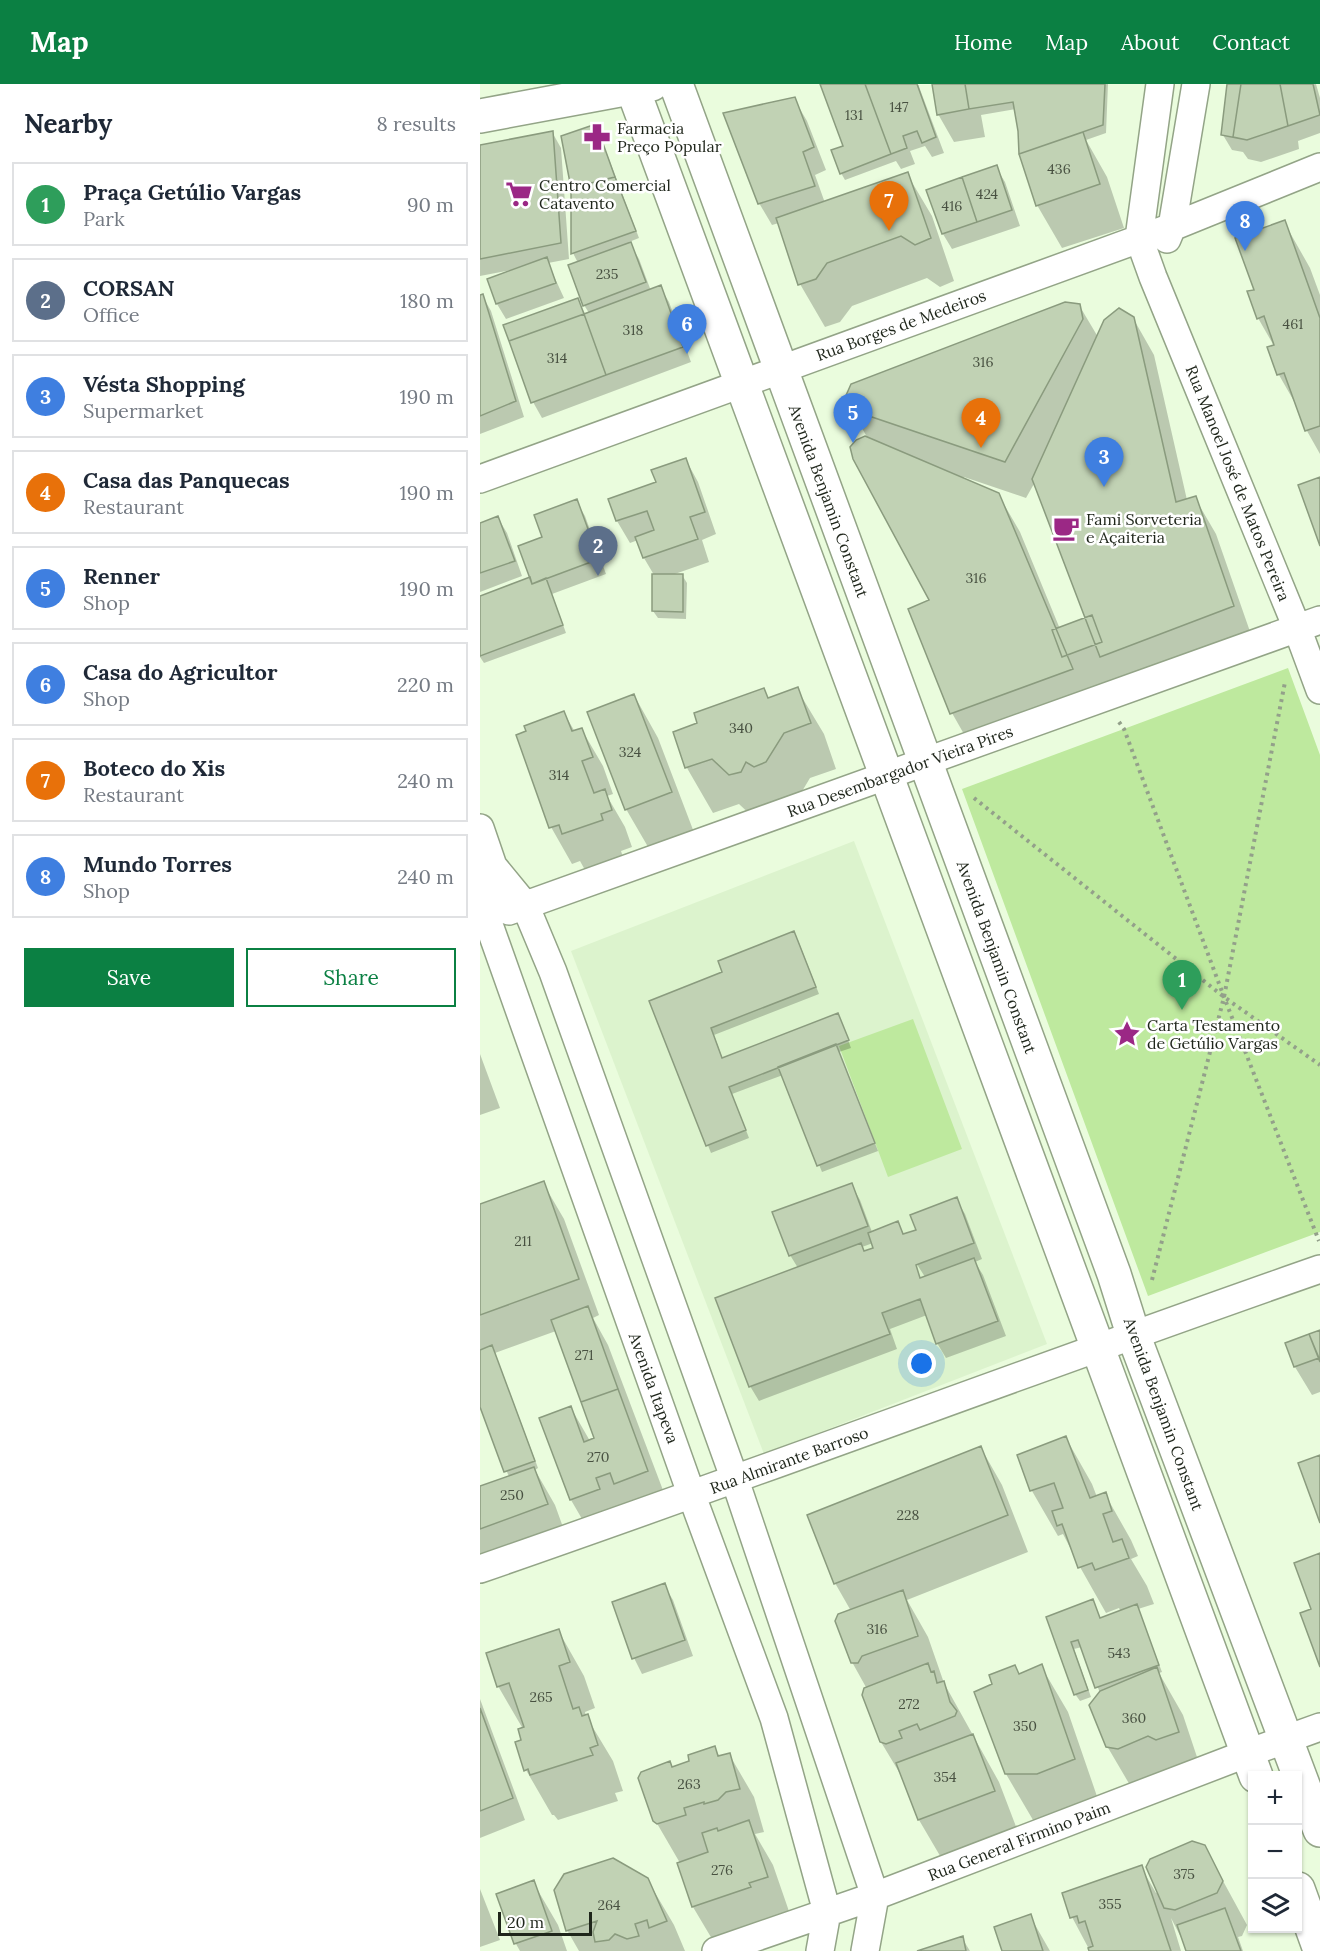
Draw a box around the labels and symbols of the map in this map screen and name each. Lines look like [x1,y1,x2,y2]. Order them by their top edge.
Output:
house number: 147 [889,98,909,116]
house number: 131 [845,106,863,124]
place label: Farmacia Preço Popular [617,118,722,156]
pharmacy icon: Farmacia Preço Popular [582,122,612,152]
house number: 436 [1047,160,1071,178]
place label: Centro Comercial Catavento [539,175,671,213]
supermarket icon: Centro Comercial Catavento [504,179,534,209]
pin: 7 [870,182,908,231]
house number: 424 [976,185,999,203]
house number: 416 [942,197,962,215]
pin: 8 [1226,202,1264,251]
house number: 235 [596,265,618,283]
street label: Rua Borges de Medeiros [813,285,989,365]
pin: 6 [668,304,706,354]
house number: 461 [1283,315,1303,333]
house number: 318 [623,321,644,339]
house number: 314 [547,349,568,367]
house number: 316 [973,353,994,371]
street label: Rua Manoel José de Matos Pereira [1181,362,1295,604]
pin: 5 [834,394,872,443]
pin: 4 [962,398,1000,448]
street label: Avenida Benjamin Constant [784,401,874,601]
pin: 3 [1084,438,1124,487]
place label: Fami Sorveteria e Açaiteria [1086,509,1202,547]
cafe icon: Fami Sorveteria e Açaiteria [1051,513,1081,543]
pin: 2 [578,526,618,576]
house number: 316 [966,569,987,587]
house number: 340 [729,719,753,737]
street label: Rua Desembargador Vieira Pires [784,721,1016,821]
house number: 324 [619,743,642,761]
house number: 314 [549,766,570,784]
street label: Avenida Benjamin Constant [952,857,1042,1057]
pin: 1 [1162,960,1202,1010]
place label: Carta Testamento de Getúlio Vargas [1147,1015,1280,1053]
place icon: Carta Testamento de Getúlio Vargas [1112,1019,1142,1049]
house number: 211 [514,1232,532,1250]
street label: Avenida Benjamin Constant [1119,1314,1209,1514]
street label: Avenida Itapeva [624,1329,683,1446]
house number: 271 [574,1346,594,1364]
your location [907,1349,936,1378]
street label: Rua Almirante Barroso [707,1422,871,1498]
house number: 270 [587,1448,609,1466]
house number: 250 [500,1486,524,1504]
house number: 228 [897,1506,920,1524]
house number: 316 [867,1620,888,1638]
house number: 543 [1107,1644,1131,1662]
house number: 265 [529,1688,553,1706]
house number: 272 [898,1695,920,1713]
house number: 360 [1122,1709,1146,1727]
house number: 350 [1013,1717,1037,1735]
house number: 354 [933,1768,957,1786]
house number: 263 [677,1775,701,1793]
street label: Rua General Firmino Paim [925,1797,1113,1885]
house number: 276 [711,1861,733,1879]
house number: 375 [1173,1865,1195,1883]
house number: 355 [1098,1895,1122,1913]
house number: 264 [597,1896,621,1914]
scale bar [498,1909,592,1936]

